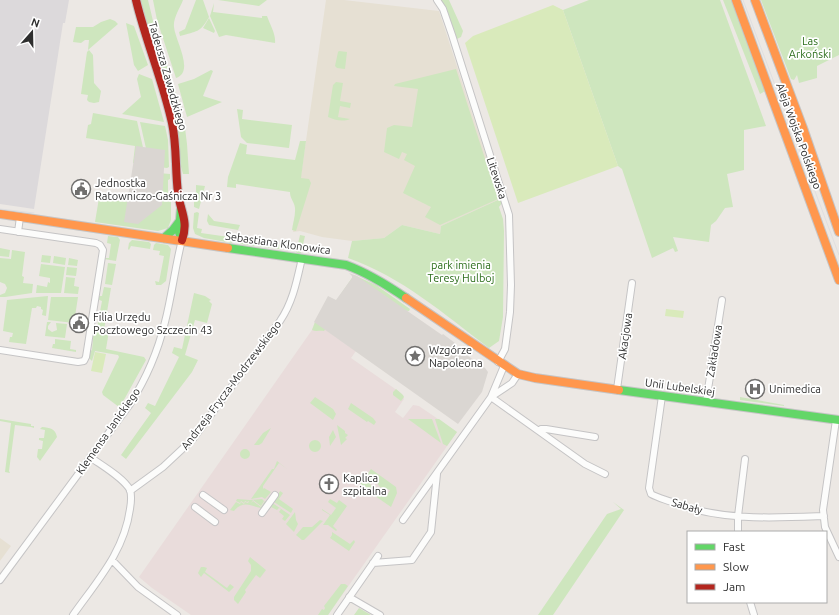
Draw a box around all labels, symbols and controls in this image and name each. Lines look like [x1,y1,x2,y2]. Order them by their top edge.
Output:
north arrow [12,12,52,52]
text: N [30,16,41,30]
street label: Tadeusza Zawadzkiego [147,20,189,132]
park label: Las Arkoński [789,35,831,60]
street label: Aleja Wojska Polskiego [774,81,824,191]
street label: Litewska [485,156,509,200]
place label: Jednostka Ratowniczo-Gaśnicza Nr 3 [95,177,221,202]
public building icon: Jednostka Ratowniczo-Gaśnicza Nr 3 [70,178,92,200]
street label: Sebastiana Klonowica [224,230,332,256]
park label: park imienia Teresy Hulboj [428,259,494,284]
place label: Filia Urzędu Pocztowego Szczecin 43 [93,311,213,336]
public building icon: Filia Urzędu Pocztowego Szczecin 43 [68,312,90,334]
street label: Akacjowa [616,312,634,360]
street label: Andrzeja Frycza-Modrzewskiego [179,318,283,452]
street label: Zakładowa [704,324,724,378]
place label: Wzgórze Napoleona [429,344,483,369]
place icon: Wzgórze Napoleona [404,345,426,367]
street label: Unii Lubelskiej [644,376,716,398]
hospital icon: Unimedica [744,378,766,400]
place label: Unimedica [769,383,821,395]
street label: Klemensa Janickiego [74,386,142,476]
place label: Kaplica szpitalna [343,472,387,497]
church icon: Kaplica szpitalna [318,473,340,495]
street label: Sabały [670,496,705,516]
legend [687,531,827,603]
text: Fast [723,540,745,553]
text: Slow [723,560,749,573]
text: Jam [723,580,745,593]

